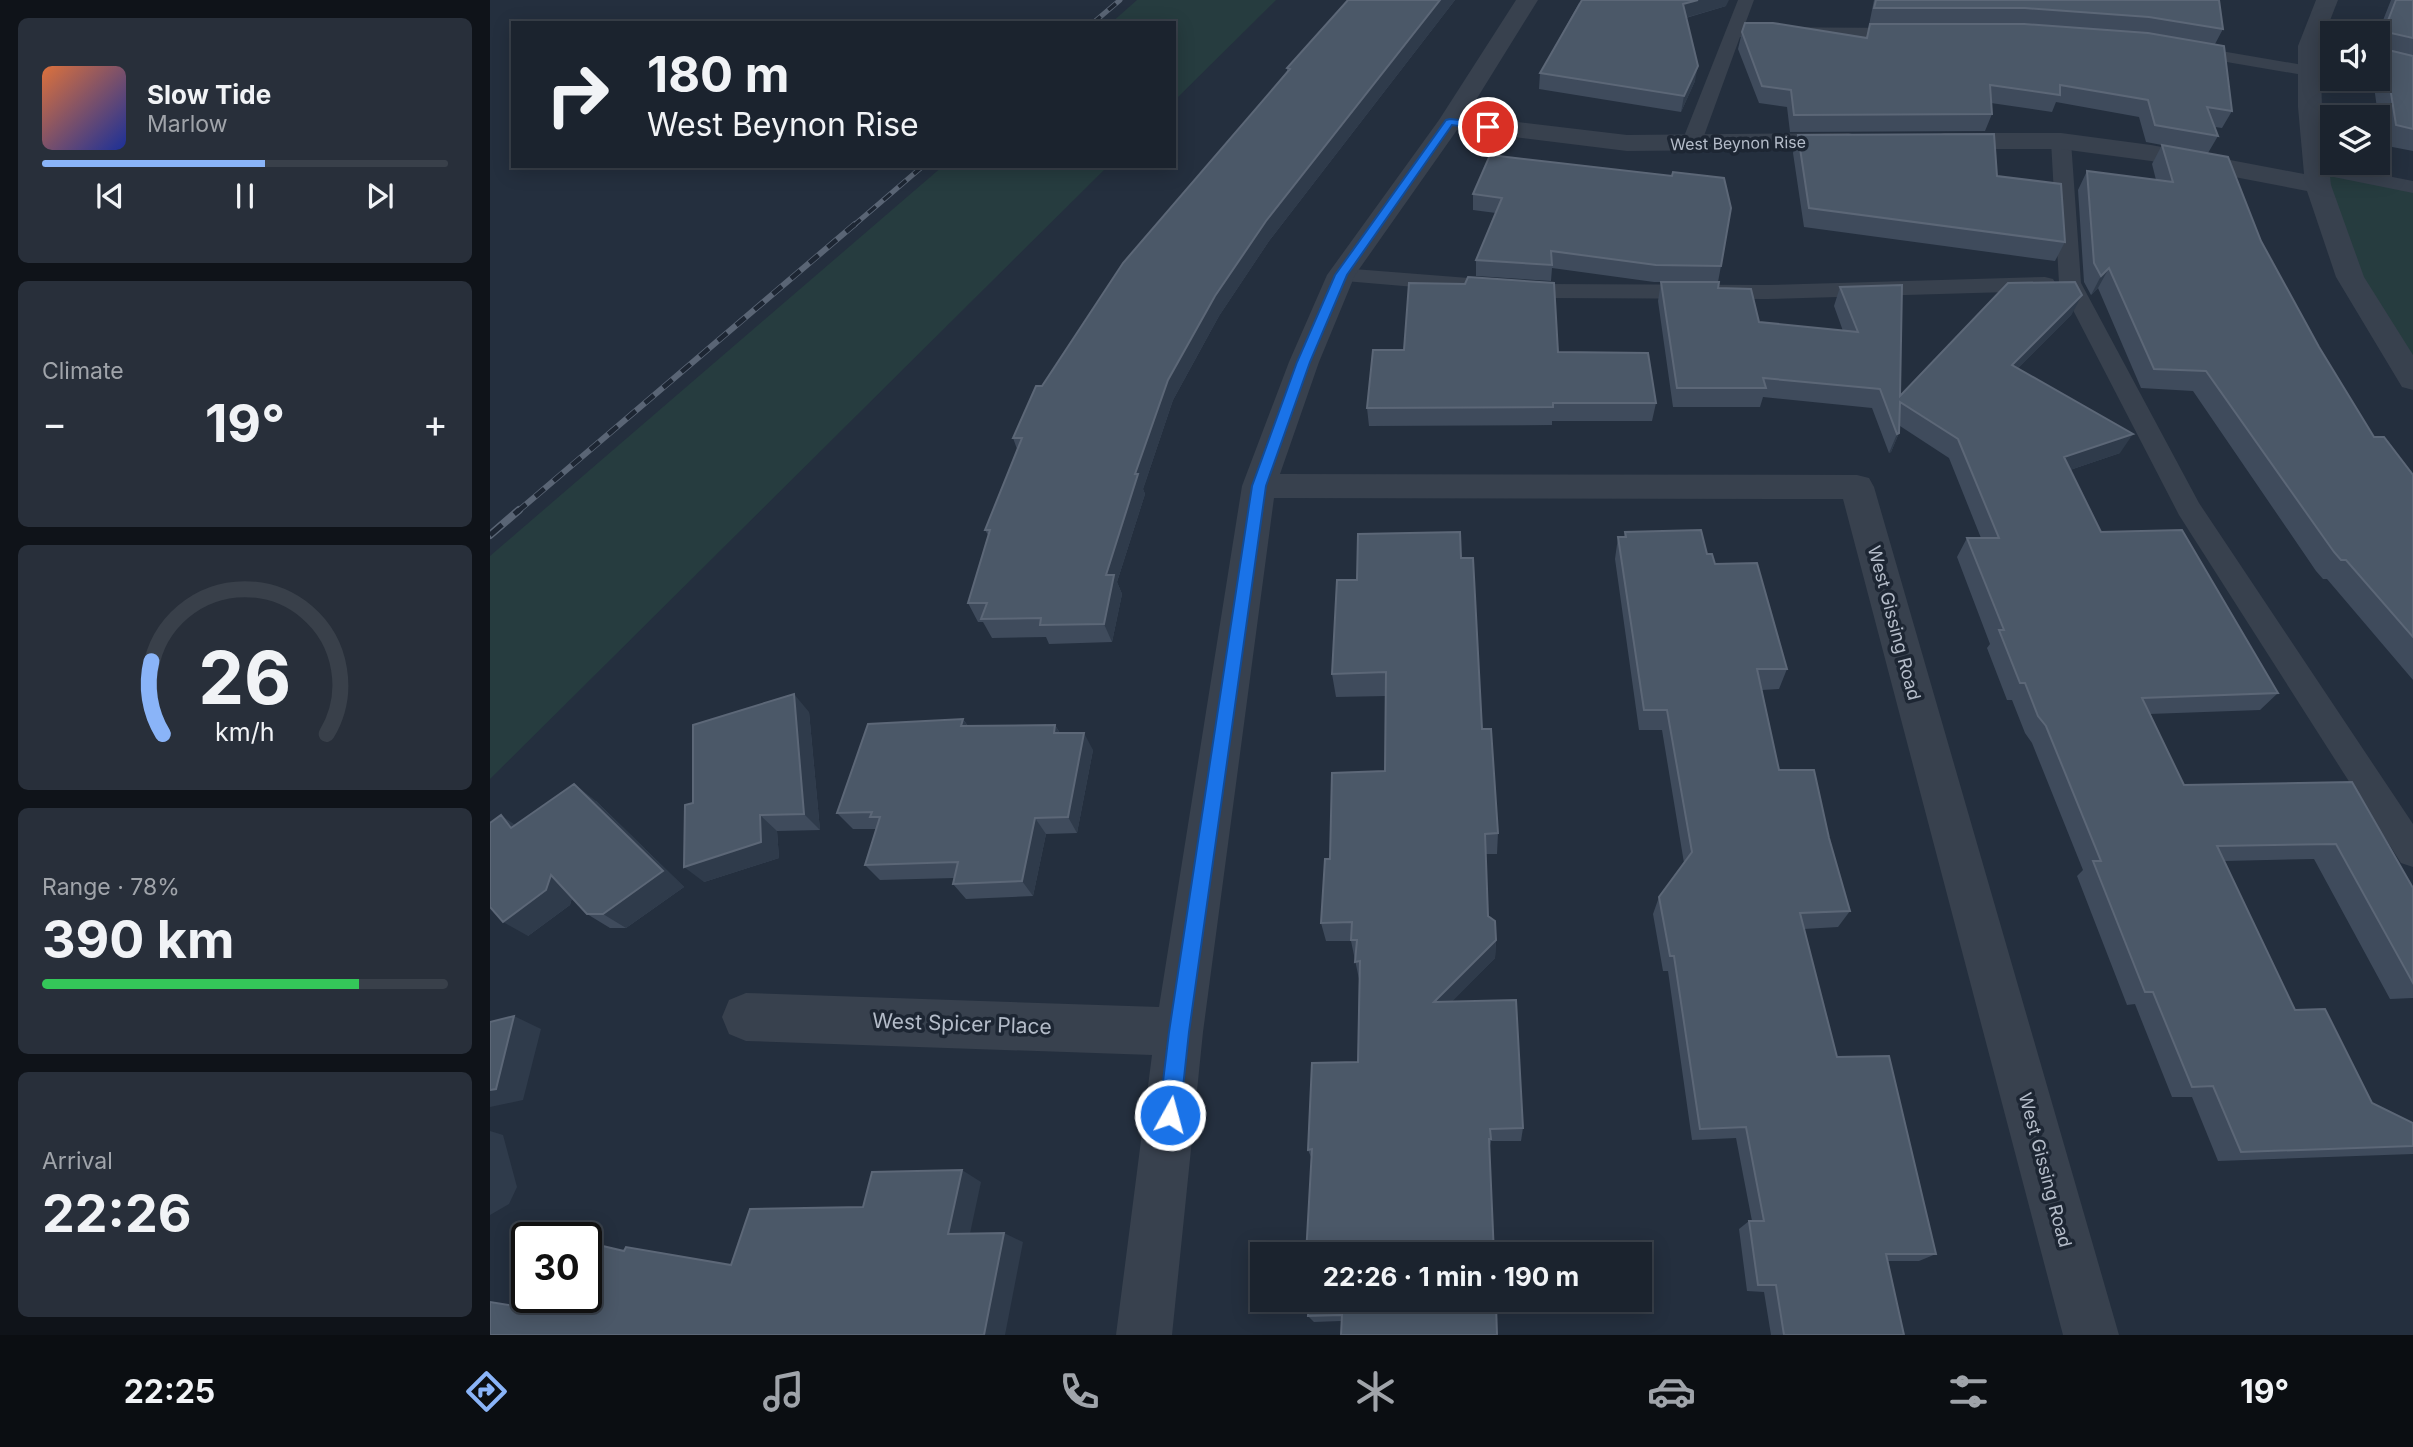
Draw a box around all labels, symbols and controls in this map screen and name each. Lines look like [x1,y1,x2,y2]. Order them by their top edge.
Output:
map controls [2320,21,2390,175]
button: sound [2320,21,2390,91]
text: 180 m [647,45,789,104]
icon: right [532,49,623,140]
text: Slow Tide [147,79,271,110]
pin [1458,97,1518,157]
text: West Beynon Rise [647,105,919,144]
button: layers [2320,105,2390,175]
icon: arrive [1469,108,1507,146]
text: Marlow [147,110,227,138]
street label: West Beynon Rise [1670,132,1806,154]
icon: previous [91,177,129,215]
icon: pause [226,177,264,215]
icon: next [361,177,399,215]
text: Climate [42,357,124,385]
text: 19° [205,392,285,455]
text: − [42,400,67,446]
text: + [423,400,448,446]
street label: West Gissing Road [1864,543,1925,702]
text: 26 [198,633,292,722]
text: km/h [215,716,275,746]
text: Range · 78% [42,873,180,901]
text: 390 km [42,908,234,971]
street label: West Spicer Place [872,1008,1052,1039]
position arrow [1133,1078,1207,1152]
street label: West Gissing Road [2015,1090,2076,1249]
text: Arrival [42,1147,113,1175]
text: 22:26 [42,1182,191,1245]
speed limit sign: 30 [511,1222,602,1313]
text: 22:26 · 1 min · 190 m [1323,1261,1579,1292]
icon: directions [462,1367,511,1416]
icon: music [759,1367,808,1416]
icon: phone [1055,1367,1104,1416]
icon: climate [1351,1367,1400,1416]
icon: car [1647,1367,1696,1416]
icon: filters [1944,1367,1993,1416]
text: 22:25 [124,1372,215,1411]
text: 19° [2240,1372,2289,1411]

